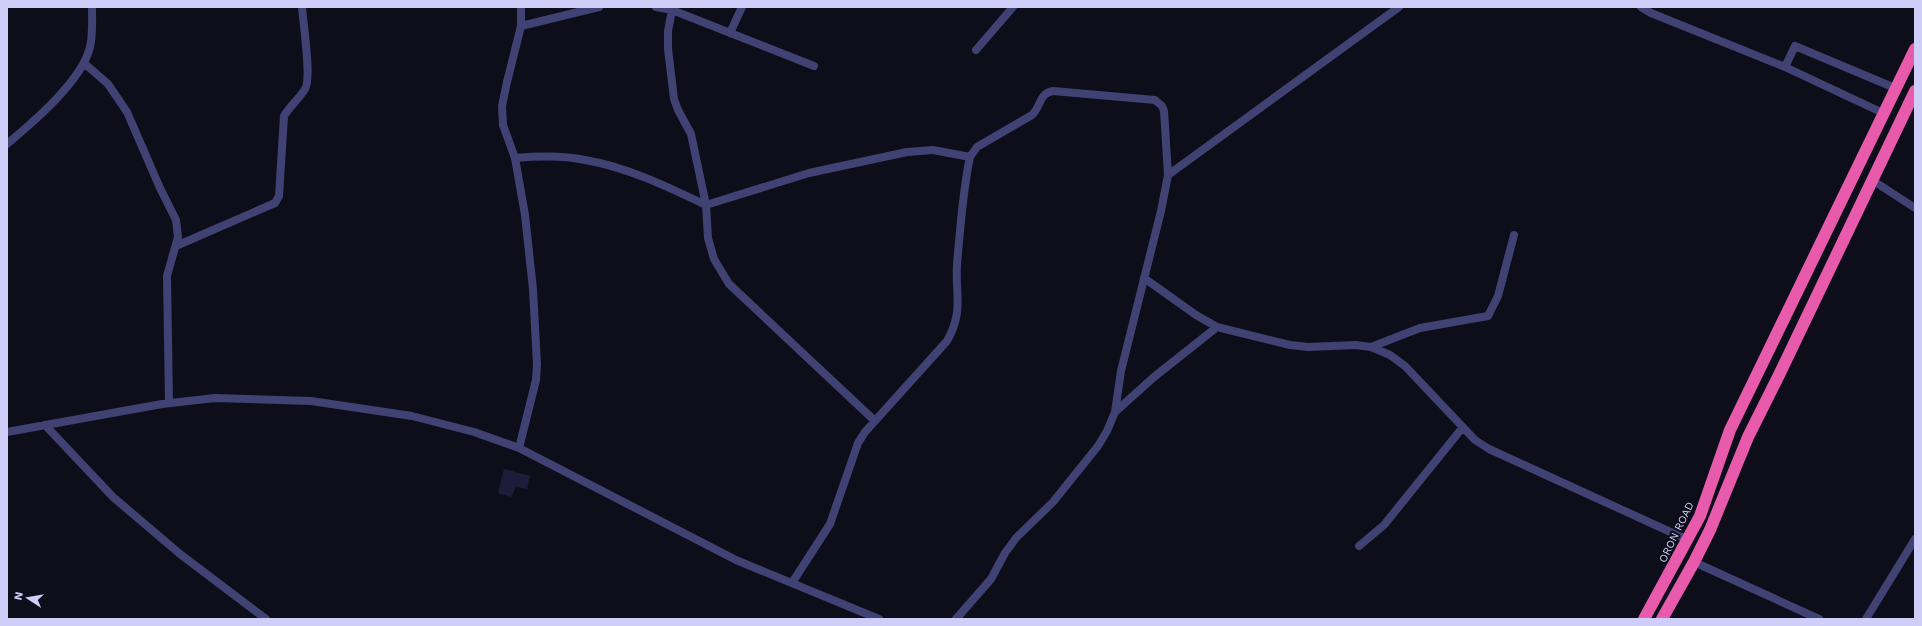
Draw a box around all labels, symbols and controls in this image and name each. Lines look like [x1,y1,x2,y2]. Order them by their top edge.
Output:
street label: ORON ROAD [1656,500,1697,565]
north arrow [8,578,48,618]
text: N [12,591,26,601]

